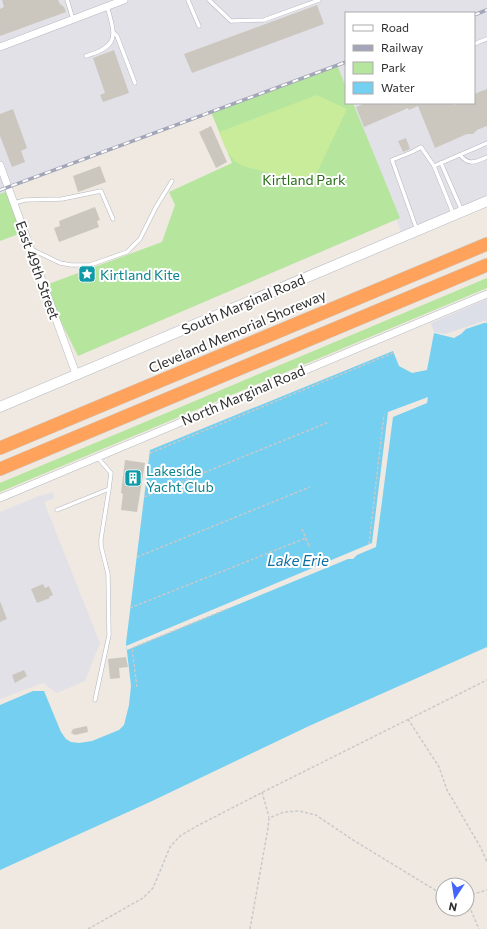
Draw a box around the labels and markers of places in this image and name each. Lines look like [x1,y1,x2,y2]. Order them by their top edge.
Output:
place icon: Kirtland Kite [77,264,97,284]
place label: Kirtland Kite [100,266,180,283]
place label: Lakeside Yacht Club [146,462,214,495]
building icon: Lakeside Yacht Club [123,468,143,488]

